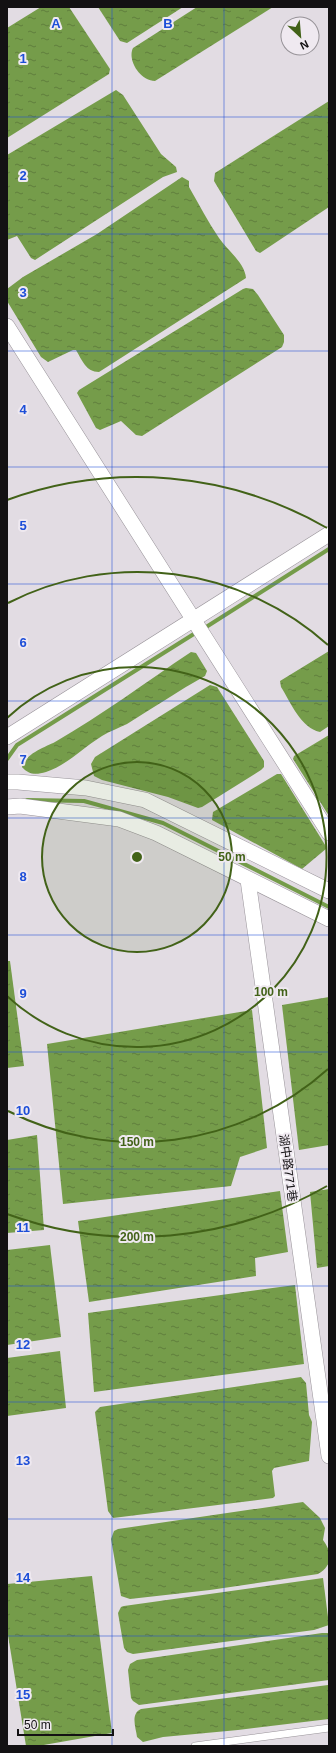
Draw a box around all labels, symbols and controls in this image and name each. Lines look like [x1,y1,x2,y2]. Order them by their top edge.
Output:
text: A [51,16,61,31]
text: B [163,16,173,31]
north arrow [280,16,320,56]
text: N [298,38,311,52]
text: 1 [19,51,27,66]
text: 2 [19,168,27,183]
text: 3 [19,285,27,300]
text: 4 [19,402,27,417]
text: 5 [19,518,27,533]
text: 6 [19,635,27,650]
text: 7 [19,752,27,767]
centre of rings [130,850,144,864]
text: 50 m [218,850,246,864]
text: 8 [19,869,27,884]
text: 100 m [254,985,288,999]
text: 9 [19,986,27,1001]
text: 10 [16,1103,30,1118]
street label: 湖中路771巷 [276,1133,300,1203]
text: 150 m [120,1135,154,1149]
text: 11 [16,1220,30,1235]
text: 200 m [120,1230,154,1244]
text: 12 [16,1337,30,1352]
text: 13 [16,1453,30,1468]
text: 14 [16,1570,31,1585]
text: 15 [16,1687,30,1702]
scale bar [18,1711,113,1737]
text: 50 m [24,1718,51,1732]

